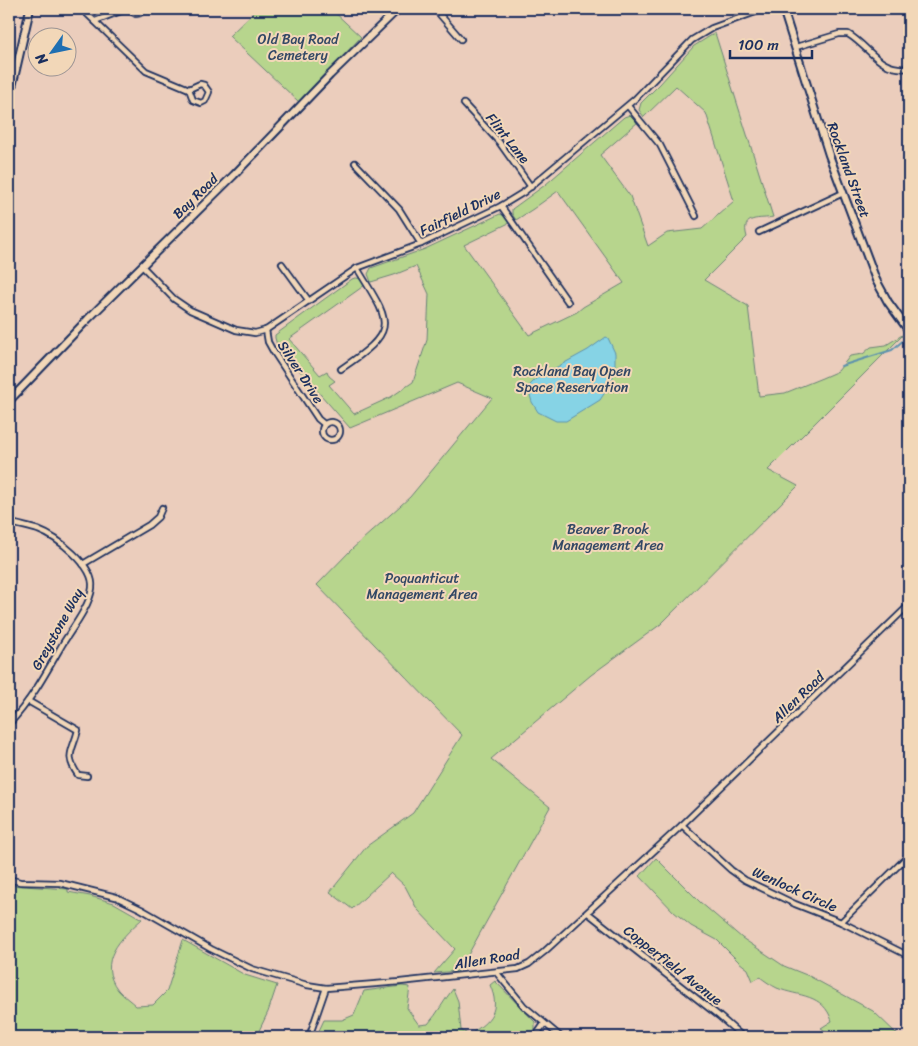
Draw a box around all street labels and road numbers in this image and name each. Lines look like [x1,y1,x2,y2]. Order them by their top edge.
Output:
street label: Flint Lane [479,107,536,170]
street label: Rockland Street [820,119,877,222]
street label: Bay Road [166,166,225,225]
street label: Fairfield Drive [415,182,505,243]
street label: Silver Drive [271,336,331,409]
street label: Greystone Way [24,583,91,675]
street label: Allen Road [765,664,832,730]
street label: Wenlock Circle [748,859,842,919]
street label: Copperfield Avenue [618,918,728,1012]
street label: Allen Road [452,942,523,977]

